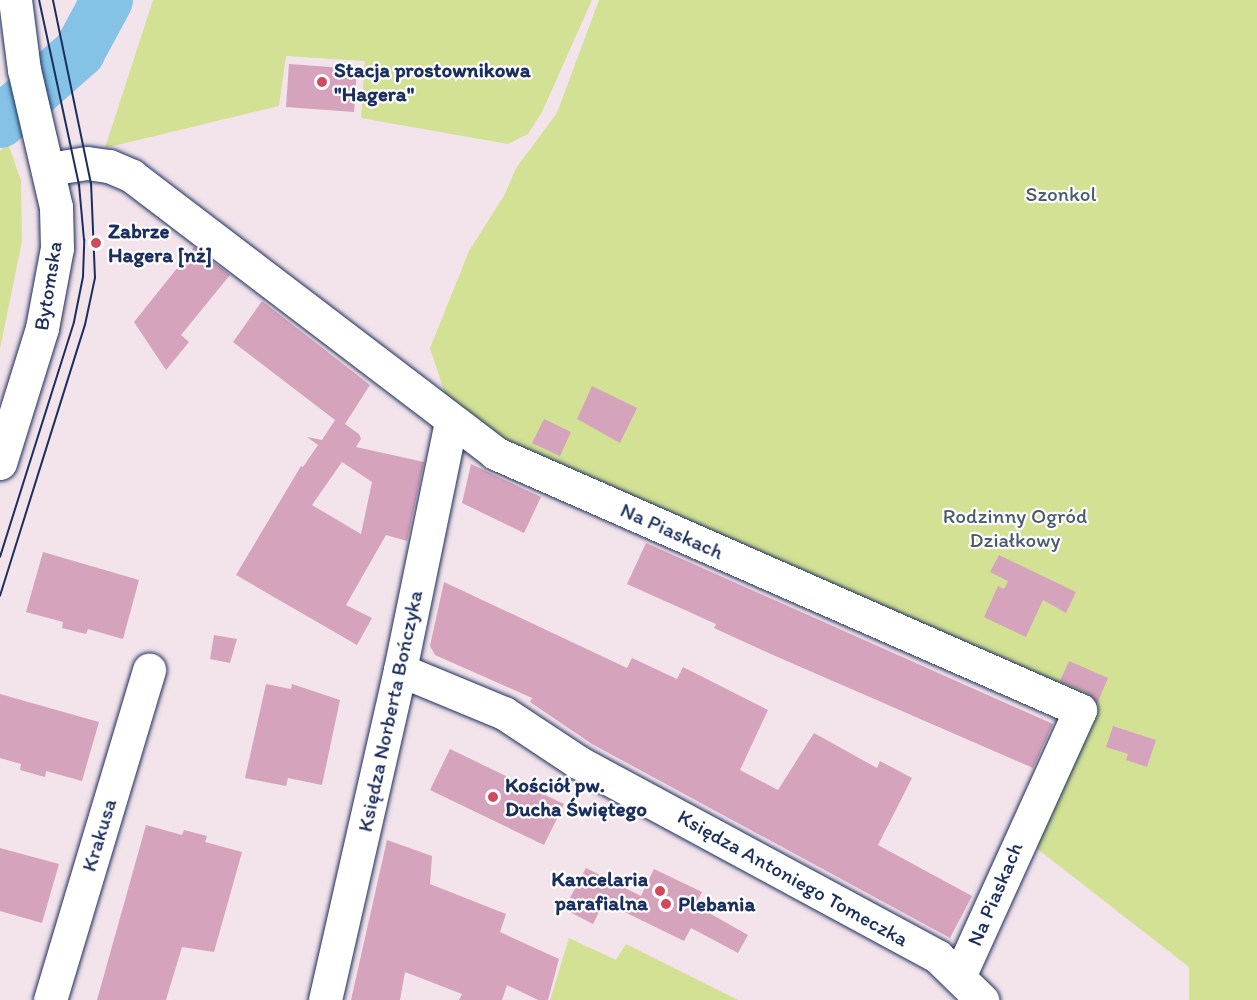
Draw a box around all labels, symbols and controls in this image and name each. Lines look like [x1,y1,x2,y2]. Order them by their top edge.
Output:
place label: Stacja prostownikowa "Hagera" [334,57,530,107]
marker: Stacja prostownikowa "Hagera" [315,75,329,89]
park label: Szonkol [1026,181,1096,207]
place label: Zabrze Hagera [nż] [108,218,212,268]
marker: Zabrze Hagera [nż] [89,236,103,250]
street label: Bytomska [29,240,67,332]
street label: Na Piaskach [617,497,727,565]
park label: Rodzinny Ogród Działkowy [943,503,1087,553]
street label: Księdza Norberta Bończyka [352,588,428,834]
place label: Kościół pw. Ducha Świętego [505,772,647,822]
marker: Kościół pw. Ducha Świętego [486,790,500,804]
street label: Krakusa [76,795,122,875]
street label: Księdza Antoniego Tomeczka [673,804,913,952]
street label: Na Piaskach [962,839,1028,949]
place label: Kancelaria parafialna [551,866,648,916]
marker: Kancelaria parafialna [653,884,667,898]
place label: Plebania [678,891,755,917]
marker: Plebania [659,897,673,911]

